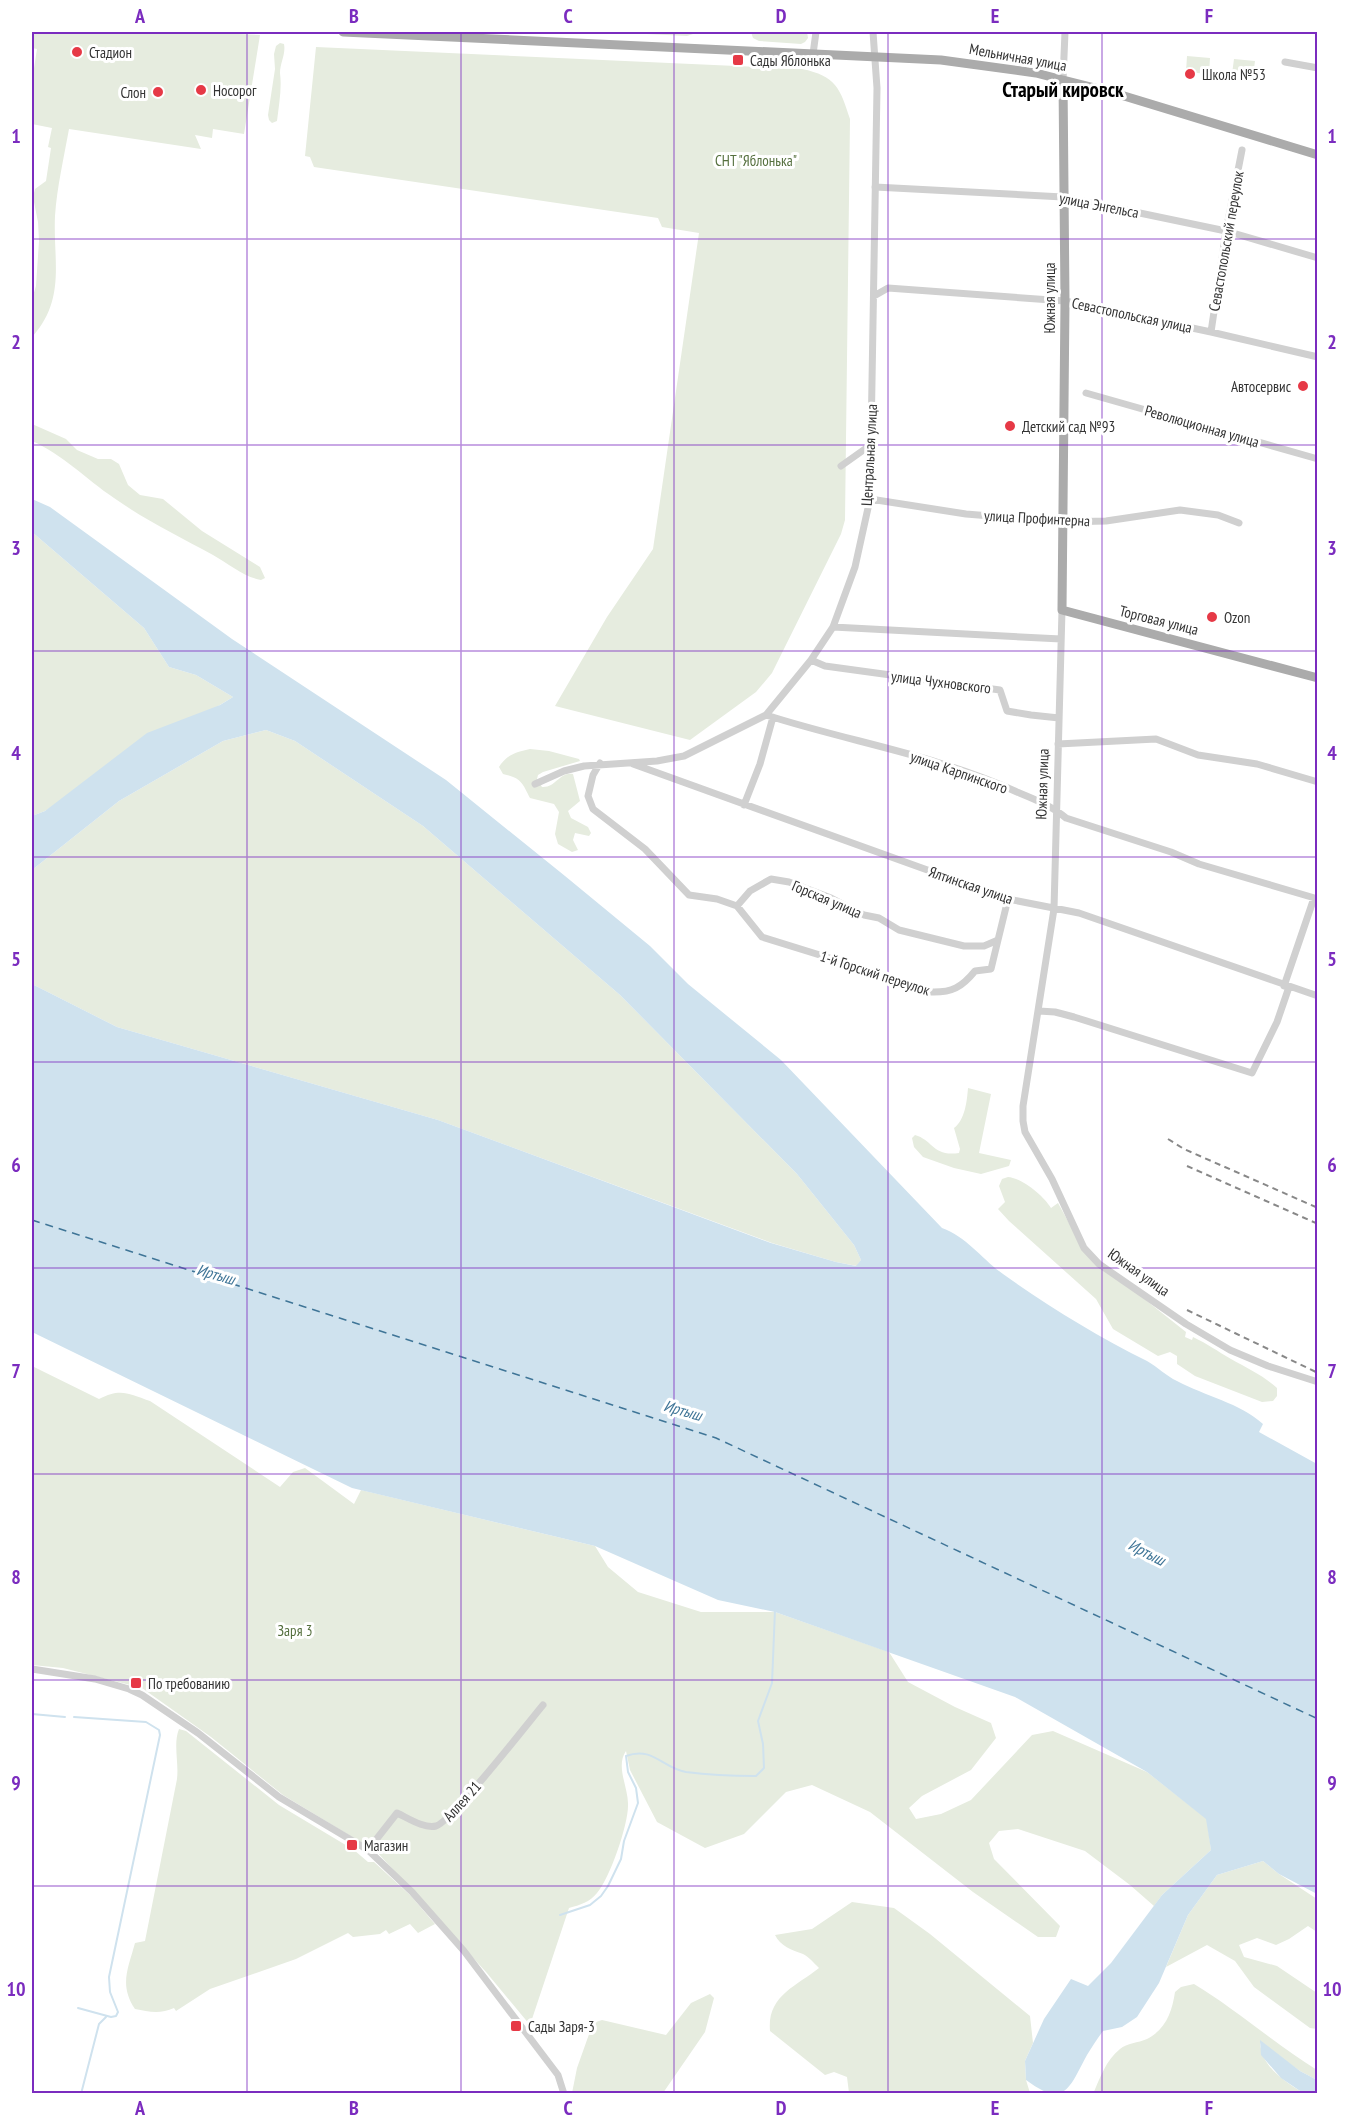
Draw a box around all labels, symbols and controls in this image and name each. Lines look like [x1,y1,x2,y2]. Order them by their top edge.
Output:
text: A [134,3,146,29]
text: B [349,3,359,29]
text: C [563,3,573,29]
text: D [776,3,787,29]
text: E [991,3,999,29]
text: F [1205,3,1213,29]
street label: Мельничная улица [968,39,1068,75]
place label: Стадион [89,43,132,62]
marker: Стадион [70,45,84,59]
place label: Сады Яблонька [750,51,831,70]
marker: Сады Яблонька [731,53,745,67]
place label: Школа №53 [1202,65,1266,84]
marker: Школа №53 [1183,67,1197,81]
district label: Старый кировск [1002,76,1124,103]
place label: Носорог [213,81,257,100]
place label: Слон [121,83,146,102]
marker: Носорог [194,83,208,97]
marker: Слон [151,85,165,99]
text: 1 [11,123,21,149]
text: 1 [1327,123,1337,149]
park label: СНТ "Яблонька" [715,151,797,170]
street label: Севастопольский переулок [1204,169,1248,313]
street label: улица Энгельса [1058,188,1140,222]
street label: Южная улица [1040,262,1059,334]
street label: Севастопольская улица [1070,293,1194,337]
text: 2 [11,329,21,355]
text: 2 [1327,329,1337,355]
place label: Автосервис [1231,377,1292,396]
marker: Автосервис [1296,379,1310,393]
street label: Революционная улица [1143,401,1261,451]
street label: Центральная улица [857,404,881,506]
place label: Детский сад №93 [1022,417,1115,436]
marker: Детский сад №93 [1003,419,1017,433]
street label: улица Профинтерна [984,506,1090,530]
text: 3 [11,535,21,561]
text: 3 [1327,535,1337,561]
street label: Торговая улица [1118,601,1200,639]
place label: Ozon [1224,608,1250,627]
marker: Ozon [1205,610,1219,624]
street label: улица Чухновского [890,666,992,698]
text: 4 [11,740,21,766]
text: 4 [1327,740,1337,766]
street label: улица Карпинского [908,746,1010,798]
street label: Южная улица [1031,748,1053,820]
street label: Ялтинская улица [926,862,1016,908]
street label: Горская улица [789,876,865,922]
text: 5 [11,946,21,972]
street label: 1-й Горский переулок [818,946,933,1000]
text: 5 [1327,946,1337,972]
text: 6 [11,1152,21,1178]
text: 6 [1327,1152,1337,1178]
street label: Южная улица [1104,1244,1174,1300]
water label: Иртыш [195,1259,239,1289]
text: 7 [11,1358,21,1384]
text: 7 [1327,1358,1337,1384]
water label: Иртыш [662,1395,706,1425]
water label: Иртыш [1125,1534,1170,1570]
text: 8 [11,1564,21,1590]
text: 8 [1327,1564,1337,1590]
park label: Заря 3 [278,1621,312,1640]
place label: По требованию [148,1674,230,1693]
marker: По требованию [129,1676,143,1690]
text: 9 [11,1770,21,1796]
text: 9 [1327,1770,1337,1796]
street label: Аллея 21 [439,1777,485,1825]
place label: Магазин [364,1836,408,1855]
marker: Магазин [345,1838,359,1852]
text: 10 [6,1976,26,2002]
text: 10 [1322,1976,1342,2002]
place label: Сады Заря-3 [528,2017,595,2036]
marker: Сады Заря-3 [509,2019,523,2033]
text: A [134,2095,146,2121]
text: B [349,2095,359,2121]
text: C [563,2095,573,2121]
text: D [776,2095,787,2121]
text: E [991,2095,999,2121]
text: F [1205,2095,1213,2121]

